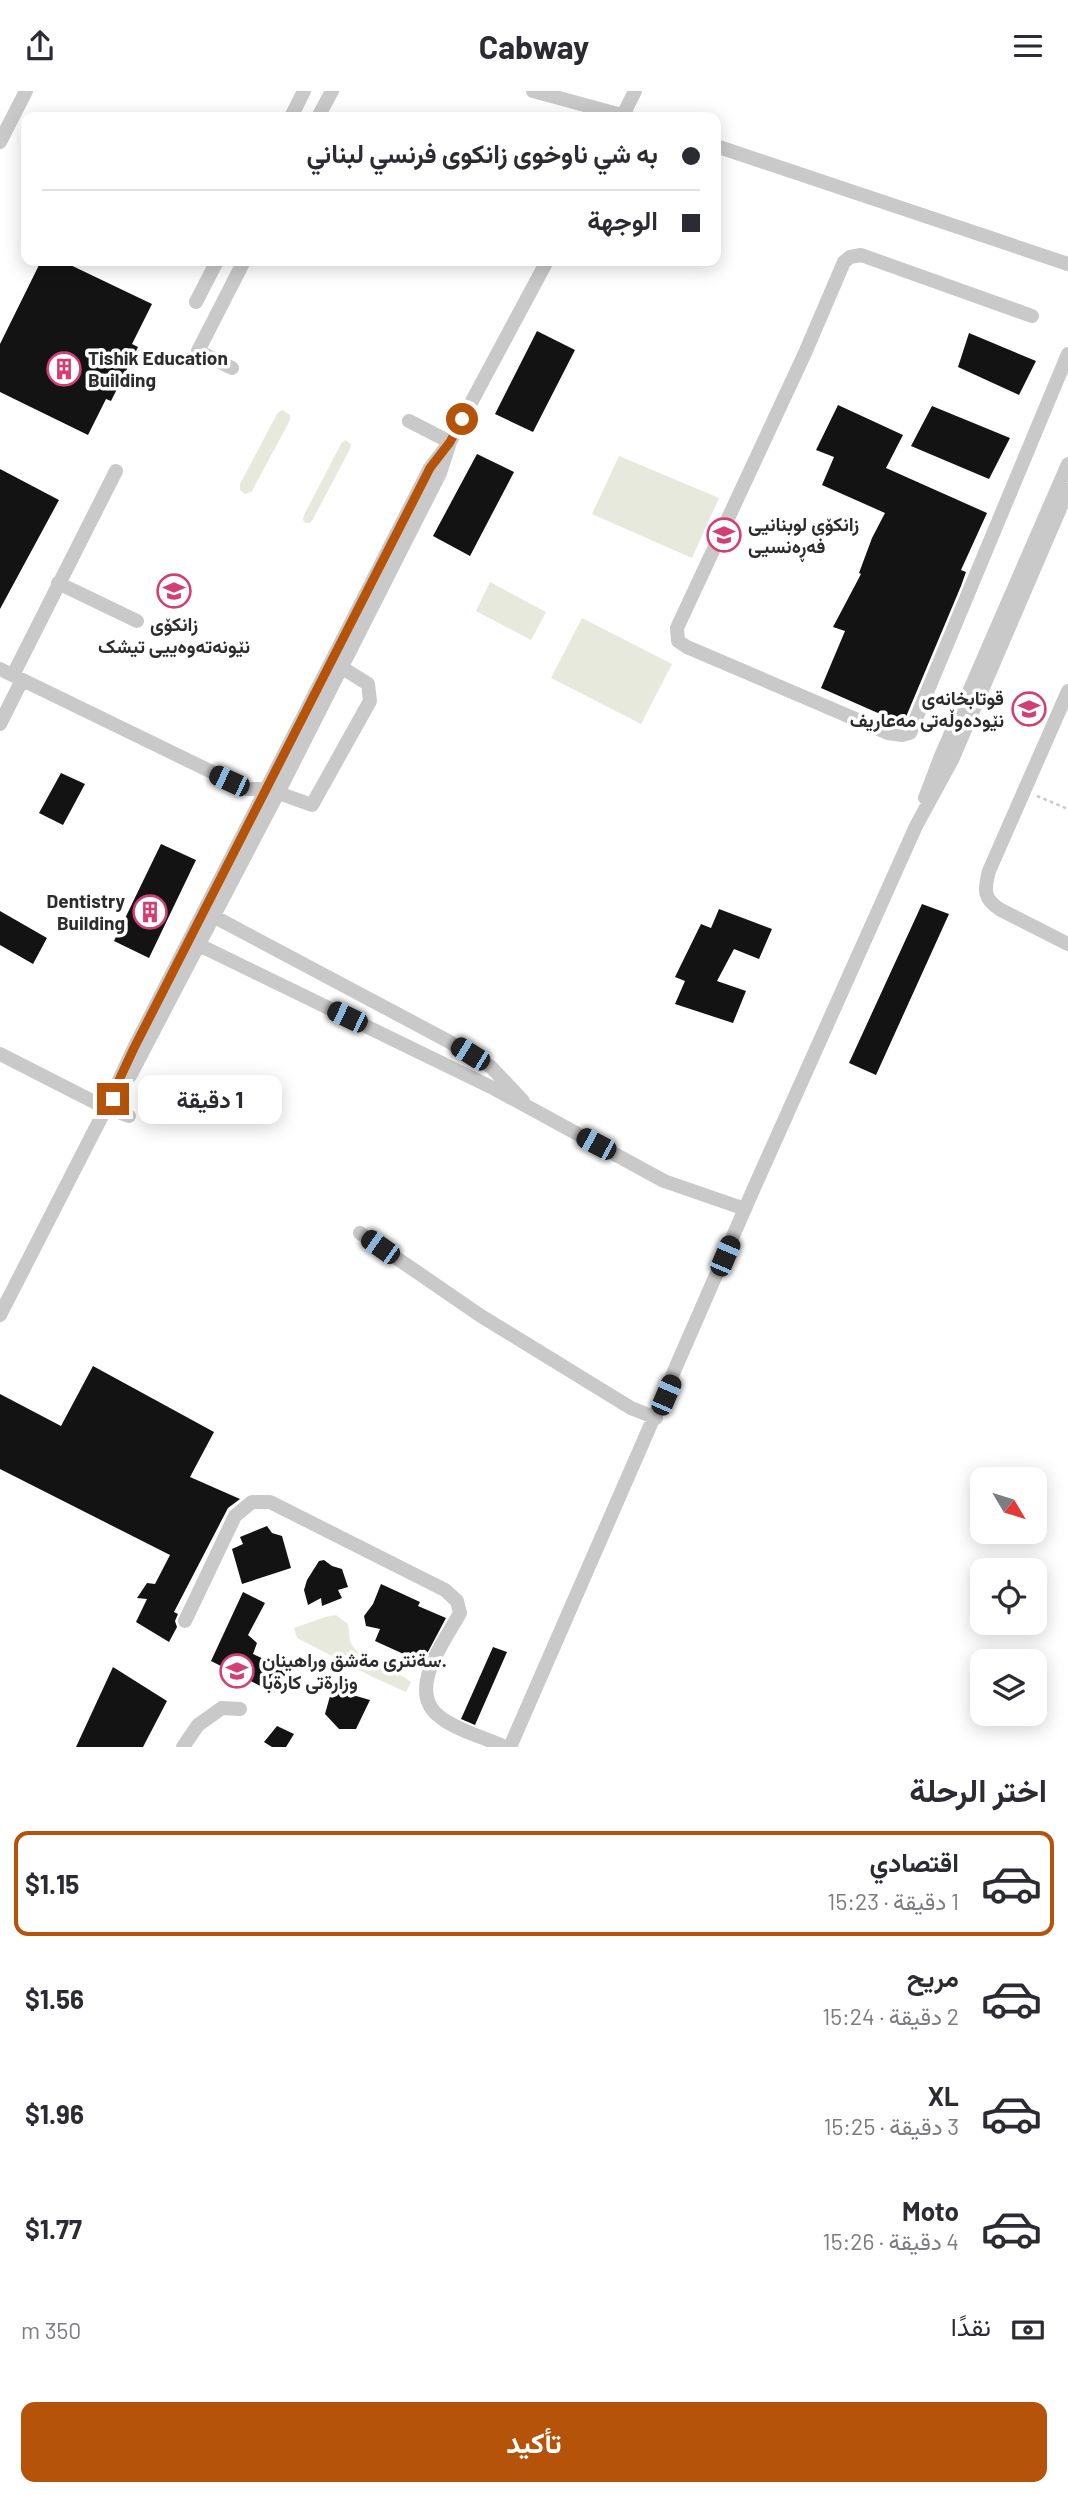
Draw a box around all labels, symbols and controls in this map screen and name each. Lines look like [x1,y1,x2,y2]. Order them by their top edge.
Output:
icon: share [21,27,59,65]
text: Cabway [479,27,589,65]
icon: menu [1009,27,1047,65]
text: به شي ناوخوى زانكوى فرنسي لبناني [306,137,658,168]
text: الوجهة [587,204,658,235]
place label: Tishik Education Building [88,346,228,391]
building icon: Tishik Education Building [45,350,83,388]
route start [446,403,478,435]
place label: زانکۆی لوبنانیی فەڕەنسیی [748,512,859,562]
school or university icon: زانکۆی لوبنانیی فەڕەنسیی [705,516,743,554]
school or university icon: زانکۆی نێونەتەوەییی تیشک [155,572,193,610]
place label: زانکۆی نێونەتەوەییی تیشک [98,612,250,659]
place label: قوتابخانەی نێودەوڵەتی مەعاریف [850,686,1004,733]
school or university icon: قوتابخانەی نێودەوڵەتی مەعاریف [1010,690,1048,728]
car [206,763,253,799]
place label: Dentistry Building [47,889,125,934]
building icon: Dentistry Building [131,893,169,931]
car [324,998,371,1036]
car [447,1034,494,1074]
callout: 1 دقيقة [138,1075,281,1123]
route end [97,1083,129,1115]
text: 1 دقيقة [177,1085,244,1113]
car [573,1125,620,1163]
car [357,1226,404,1268]
car [708,1233,743,1279]
car [649,1372,684,1418]
north arrow [970,1467,1046,1543]
map controls [970,1467,1047,1726]
button: locate [970,1558,1047,1635]
place label: سةنترى مةشق وراهينان. وزارةتى كارةبا [262,1648,447,1695]
button: layers [970,1649,1047,1726]
school or university icon: سةنترى مةشق وراهينان. وزارةتى كارةبا [218,1652,256,1690]
text: اختر الرحلة [909,1770,1047,1808]
text: اقتصادي [870,1846,959,1877]
icon: car [980,1852,1043,1915]
text: $1.15 [25,1868,79,1899]
text: 1 دقيقة · 15:23 [827,1887,959,1915]
text: مريح [907,1961,959,1992]
icon: car [980,1967,1043,2030]
text: $1.56 [25,1983,84,2014]
text: 2 دقيقة · 15:24 [822,2002,959,2030]
text: XL [928,2080,959,2111]
icon: car [980,2082,1043,2145]
text: $1.96 [25,2098,84,2129]
text: 3 دقيقة · 15:25 [823,2112,959,2140]
text: Moto [902,2195,959,2226]
icon: car [980,2197,1043,2260]
text: $1.77 [25,2213,82,2244]
text: 4 دقيقة · 15:26 [823,2227,959,2255]
text: نقدًا [951,2310,991,2341]
icon: cash [1009,2311,1047,2349]
text: 350 m [21,2316,81,2344]
button: تأكيد [21,2402,1047,2482]

